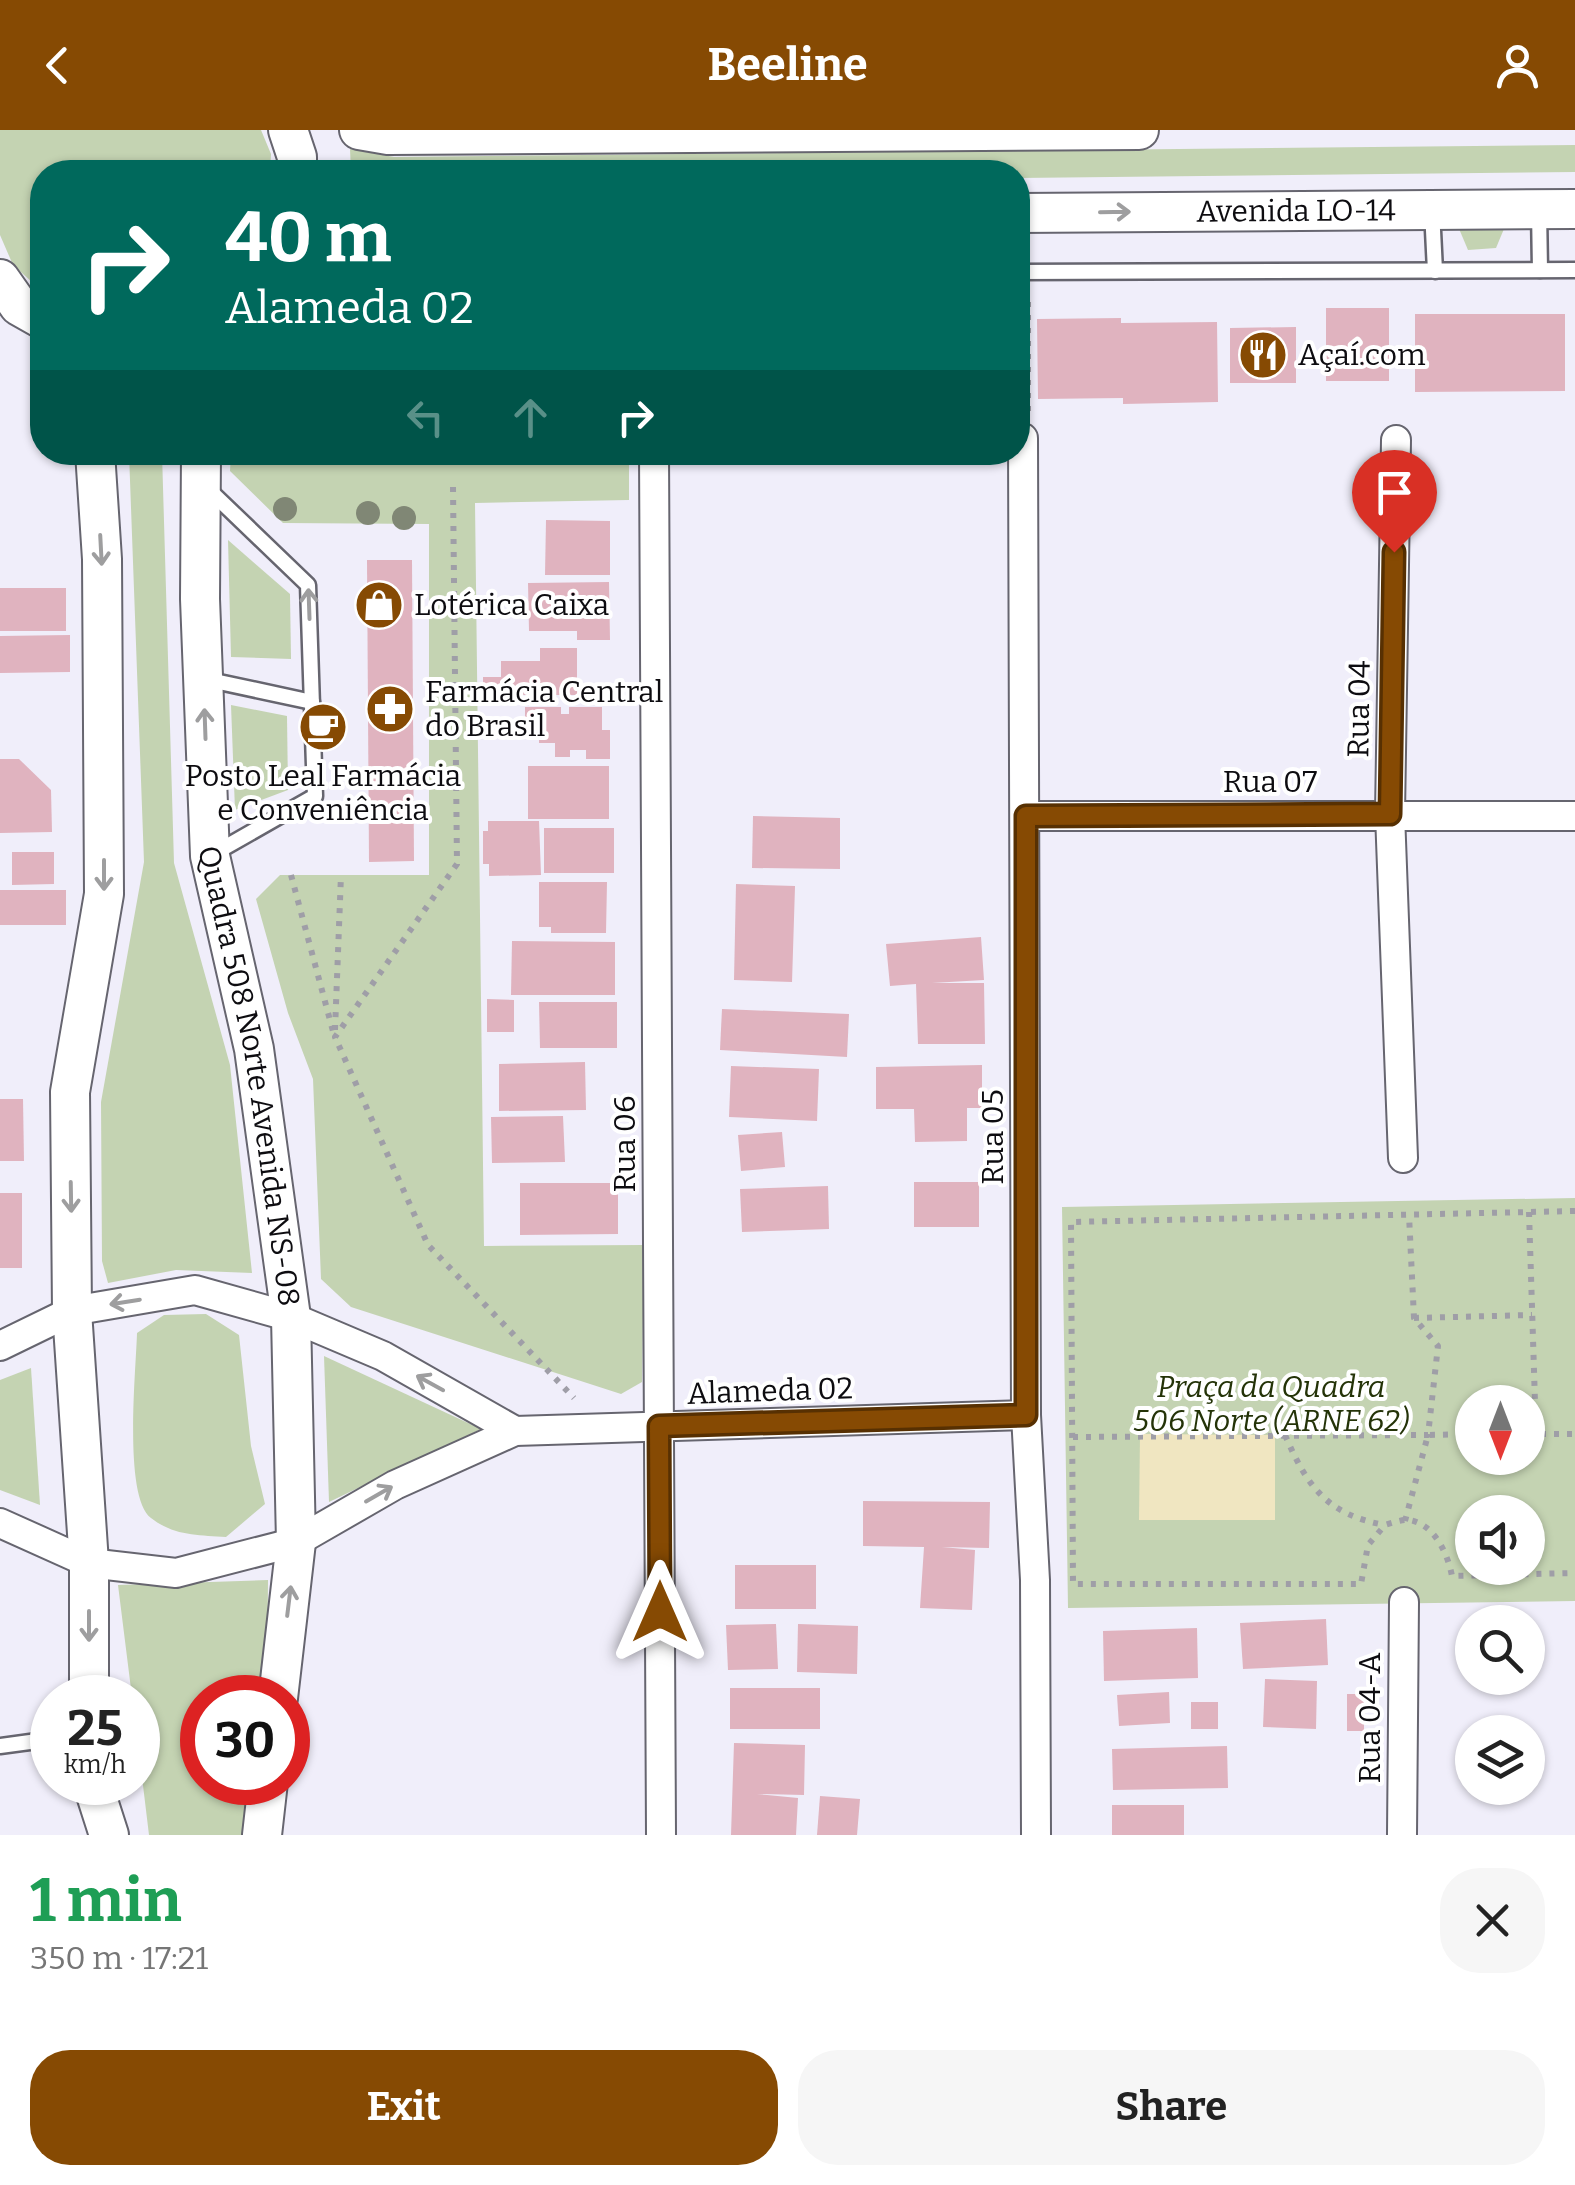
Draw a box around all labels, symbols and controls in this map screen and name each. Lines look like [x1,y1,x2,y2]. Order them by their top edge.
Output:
icon: back [30,38,85,93]
text: Beeline [707,38,868,92]
icon: person [1490,38,1545,93]
street label: Avenida LO-14 [1196,192,1396,230]
text: 40 m [225,196,391,280]
icon: right [60,200,190,330]
one-way arrow [1098,203,1130,222]
text: Alameda 02 [225,281,474,335]
restaurant icon: Açaí.com [1237,329,1289,381]
place label: Açaí.com [1298,337,1426,373]
icon: left [398,390,453,445]
icon: ahead [503,390,558,445]
icon: right [608,390,663,445]
pin [1352,450,1437,553]
icon: arrive [1367,465,1422,520]
one-way arrow [92,533,111,565]
shop icon: Lotérica Caixa [353,579,405,631]
place label: Lotérica Caixa [414,587,609,623]
one-way arrow [300,589,319,621]
street label: Rua 04 [1340,660,1378,758]
place label: Farmácia Central do Brasil [425,674,663,744]
pharmacy icon: Farmácia Central do Brasil [364,683,416,735]
cafe icon: Posto Leal Farmácia e Conveniência [297,701,349,753]
one-way arrow [195,708,214,740]
place label: Posto Leal Farmácia e Conveniência [185,758,461,828]
street label: Rua 07 [1223,764,1317,800]
street label: Quadra 508 Norte Avenida NS-08 [190,842,307,1309]
one-way arrow [94,858,114,890]
street label: Rua 05 [975,1089,1011,1185]
street label: Rua 06 [607,1095,643,1193]
one-way arrow [62,1180,80,1212]
one-way arrow [109,1293,142,1312]
park label: Praça da Quadra 506 Norte (ARNE 62) [1133,1369,1409,1439]
street label: Alameda 02 [686,1370,854,1412]
one-way arrow [416,1373,446,1393]
north arrow [1455,1385,1545,1475]
map controls [1455,1385,1545,1805]
one-way arrow [364,1484,394,1504]
button: sound [1455,1495,1545,1585]
position arrow [608,1560,712,1664]
one-way arrow [280,1585,299,1617]
button: search [1455,1605,1545,1695]
one-way arrow [80,1610,98,1642]
street label: Rua 04-A [1352,1652,1388,1784]
speed limit sign: 30 [180,1675,310,1805]
text: 25 [67,1698,123,1758]
button: layers [1455,1715,1545,1805]
text: km/h [64,1750,126,1780]
text: 1 min [30,1865,182,1937]
button: close [1440,1868,1545,1973]
text: 350 m · 17:21 [30,1939,208,1977]
button: Exit [30,2050,778,2165]
button: Share [798,2050,1545,2165]

